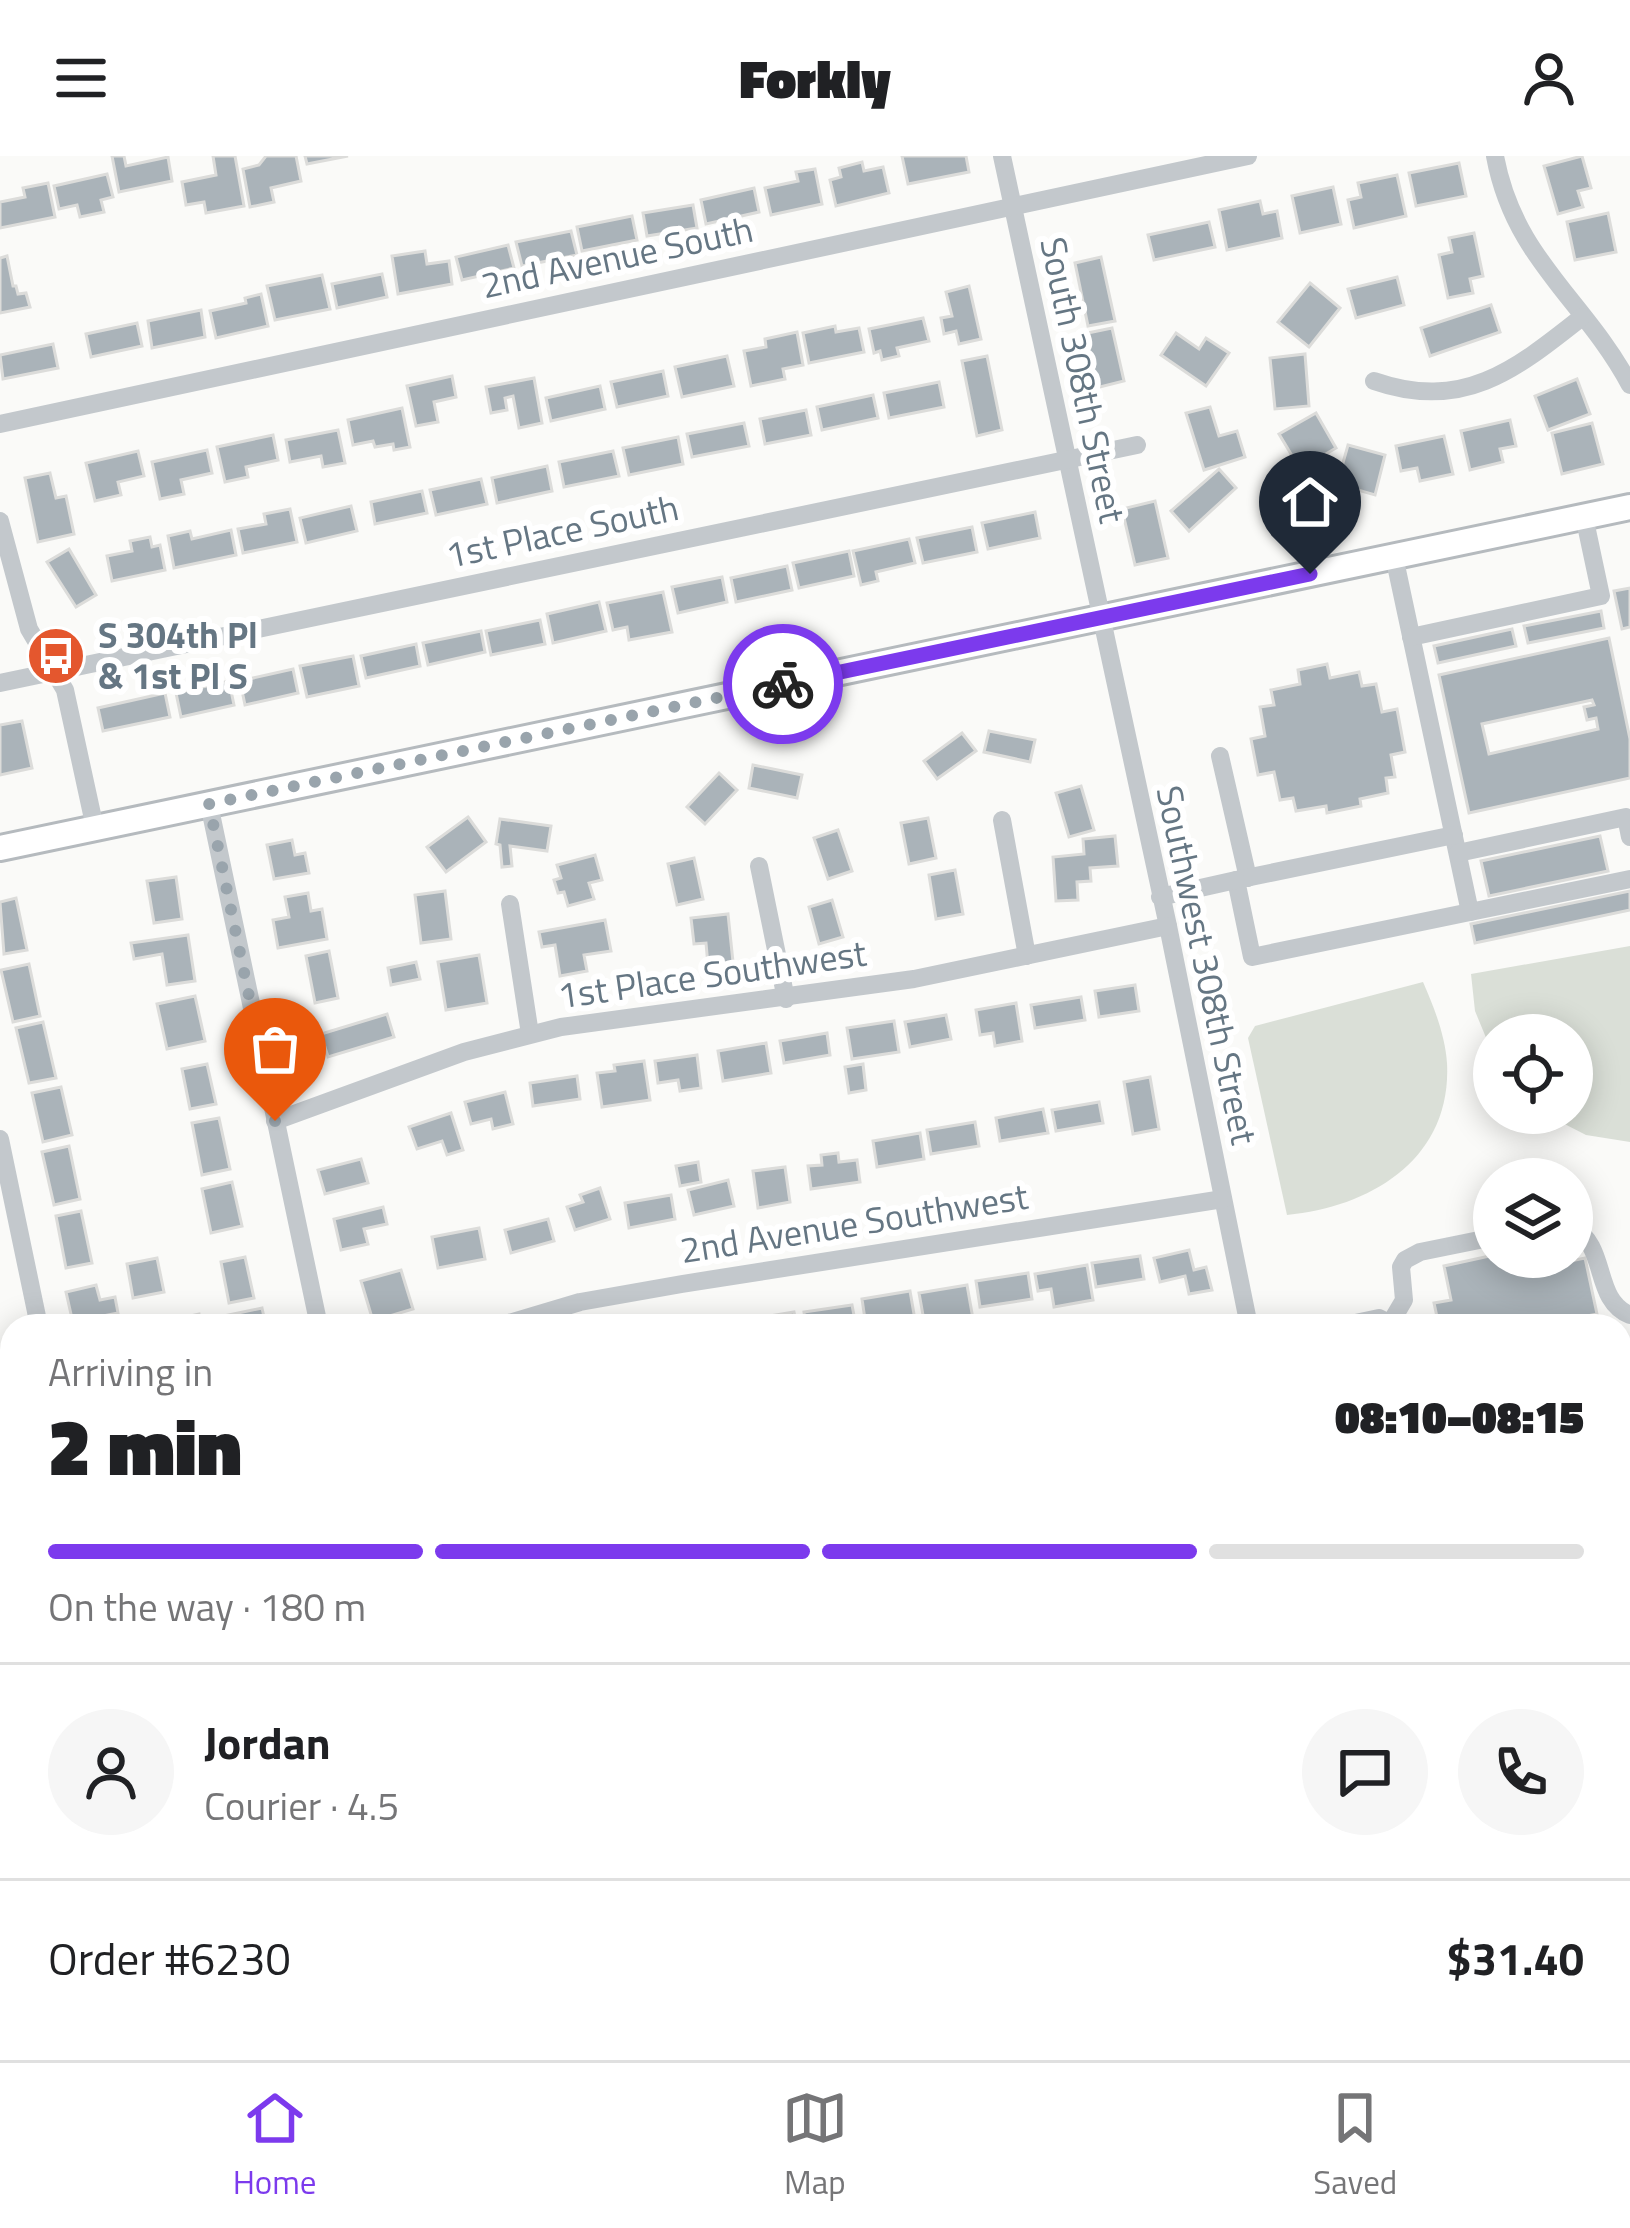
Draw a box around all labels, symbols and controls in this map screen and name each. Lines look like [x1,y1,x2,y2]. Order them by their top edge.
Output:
text: Forkly [739,37,891,119]
icon: menu [48,45,114,111]
icon: person [1516,45,1582,111]
street label: 2nd Avenue South [476,201,758,312]
street label: South 308th Street [1026,232,1141,528]
pin [1259,451,1361,574]
icon: home [1277,469,1343,535]
street label: 1st Place South [441,479,683,582]
place label: S 304th Pl & 1st Pl S [98,607,258,703]
courier [723,624,843,744]
bus stop icon: S 304th Pl & 1st Pl S [25,625,87,687]
icon: bike [750,651,816,717]
street label: Southwest 308th Street [1143,781,1272,1150]
street label: 1st Place Southwest [554,925,870,1022]
pin [224,998,326,1121]
map controls [1473,1014,1593,1278]
button: locate [1473,1014,1593,1134]
icon: bag [242,1016,308,1082]
button: layers [1473,1158,1593,1278]
street label: 2nd Avenue Southwest [676,1168,1032,1277]
text: Arriving in [48,1342,213,1401]
text: 08:10–08:15 [1335,1382,1584,1450]
text: 2 min [48,1387,242,1505]
text: On the way · 180 m [48,1577,366,1636]
text: Jordan [204,1708,331,1776]
button: person [48,1709,174,1835]
button: chat [1302,1709,1428,1835]
button: phone [1458,1709,1584,1835]
text: Courier · 4.5 [204,1776,399,1835]
text: Order #6230 [48,1924,291,1992]
text: $31.40 [1446,1924,1584,1992]
tab: Home [233,2085,317,2207]
tab: Map [782,2085,848,2207]
tab: Saved [1313,2085,1397,2207]

